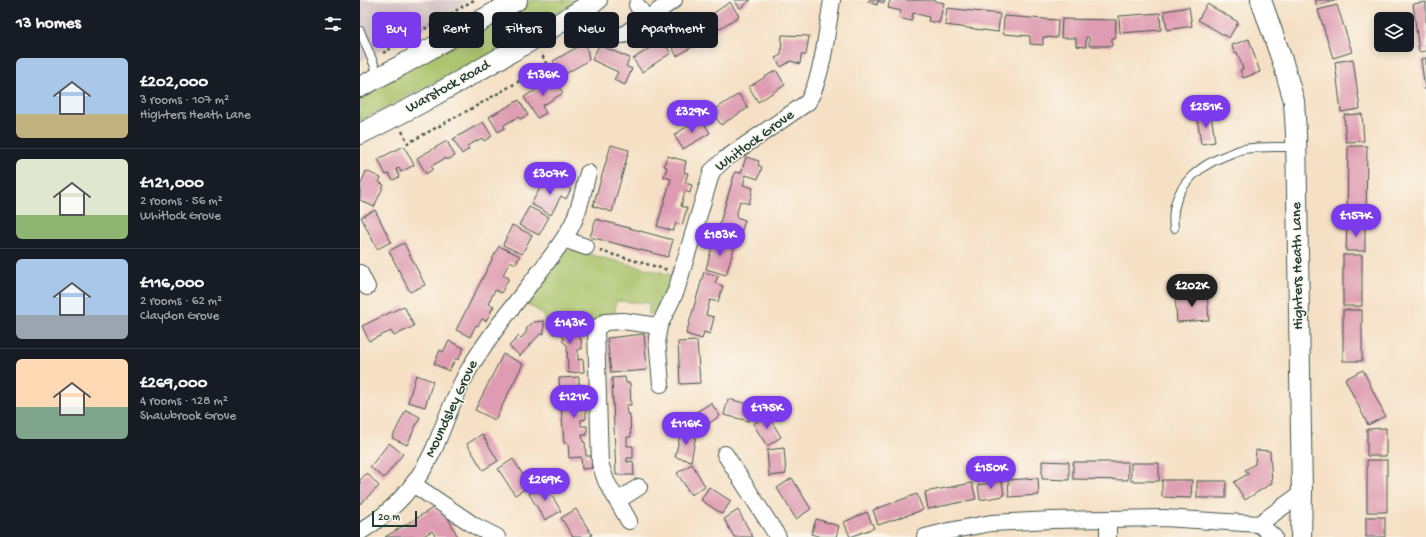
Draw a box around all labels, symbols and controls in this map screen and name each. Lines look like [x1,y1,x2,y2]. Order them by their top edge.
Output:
chip: Buy [372,12,421,48]
chip: Rent [429,12,484,48]
chip: Filters [492,12,556,48]
chip: New [564,12,619,48]
chip: Apartment [627,12,718,48]
map controls [1374,12,1414,52]
button: layers [1374,12,1414,52]
icon: filters [322,13,344,35]
text: 13 homes [16,14,81,34]
street label: Warstock Road [403,56,494,118]
pin: £136K [515,63,571,97]
text: £136K [527,68,559,83]
text: £202,000 [140,73,208,93]
icon: home [48,74,96,122]
text: 3 rooms · 107 m² [140,93,229,108]
pin: £251K [1178,95,1234,129]
pin: £329K [664,100,720,134]
text: £251K [1190,100,1222,115]
text: £329K [676,105,708,120]
street label: Whitlock Grove [712,106,798,176]
text: Highters Heath Lane [140,108,251,123]
pin: £307K [522,162,578,196]
text: £307K [533,167,567,182]
text: £121,000 [140,174,204,194]
icon: home [48,175,96,223]
text: 2 rooms · 56 m² [140,194,223,209]
street label: Highters Heath Lane [1288,202,1308,330]
pin: £157K [1328,204,1384,238]
text: Whitlock Grove [140,209,221,224]
text: £157K [1340,209,1372,224]
pin: £183K [692,223,748,257]
text: £183K [704,228,736,243]
text: £116,000 [140,274,204,294]
pin: £202K [1164,274,1220,308]
icon: home [48,275,96,323]
text: £202K [1175,279,1209,294]
text: 2 rooms · 62 m² [140,294,222,309]
text: Claydon Grove [140,309,219,324]
pin: £143K [542,311,598,345]
text: £143K [554,316,586,331]
street label: Moundsley Grove [422,357,483,461]
text: £269,000 [140,374,207,394]
icon: home [48,375,96,423]
pin: £121K [546,385,602,419]
text: £121K [559,390,589,405]
text: 4 rooms · 128 m² [140,394,228,409]
pin: £175K [739,396,795,430]
text: £175K [751,401,783,416]
text: Shawbrook Grove [140,409,236,424]
pin: £116K [658,412,714,446]
text: £116K [671,417,701,432]
pin: £150K [963,456,1019,490]
text: £150K [975,461,1007,476]
pin: £269K [517,468,573,502]
text: £269K [529,473,561,488]
scale bar [372,509,417,528]
text: 20 m [378,512,400,524]

